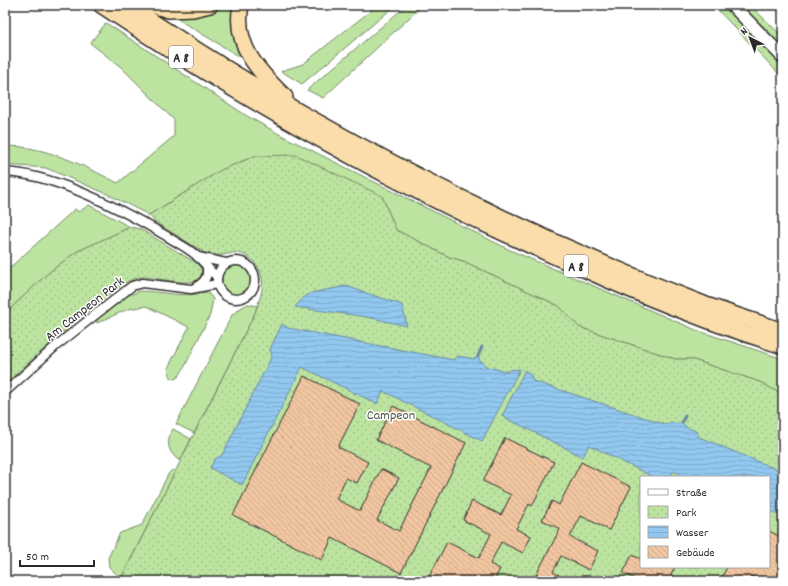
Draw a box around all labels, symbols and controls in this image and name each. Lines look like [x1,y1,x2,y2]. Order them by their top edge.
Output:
north arrow [730,18,770,58]
text: N [737,24,752,40]
road number: A 8 [169,46,193,68]
road number: A 8 [564,255,588,277]
street label: Am Campeon Park [41,272,129,347]
park label: Campeon [367,406,415,426]
legend [640,476,770,568]
text: Straße [676,485,707,502]
text: Park [676,505,697,522]
text: Wasser [676,525,709,542]
scale bar [20,542,94,568]
text: Gebäude [676,545,715,562]
text: 50 m [26,549,49,566]

